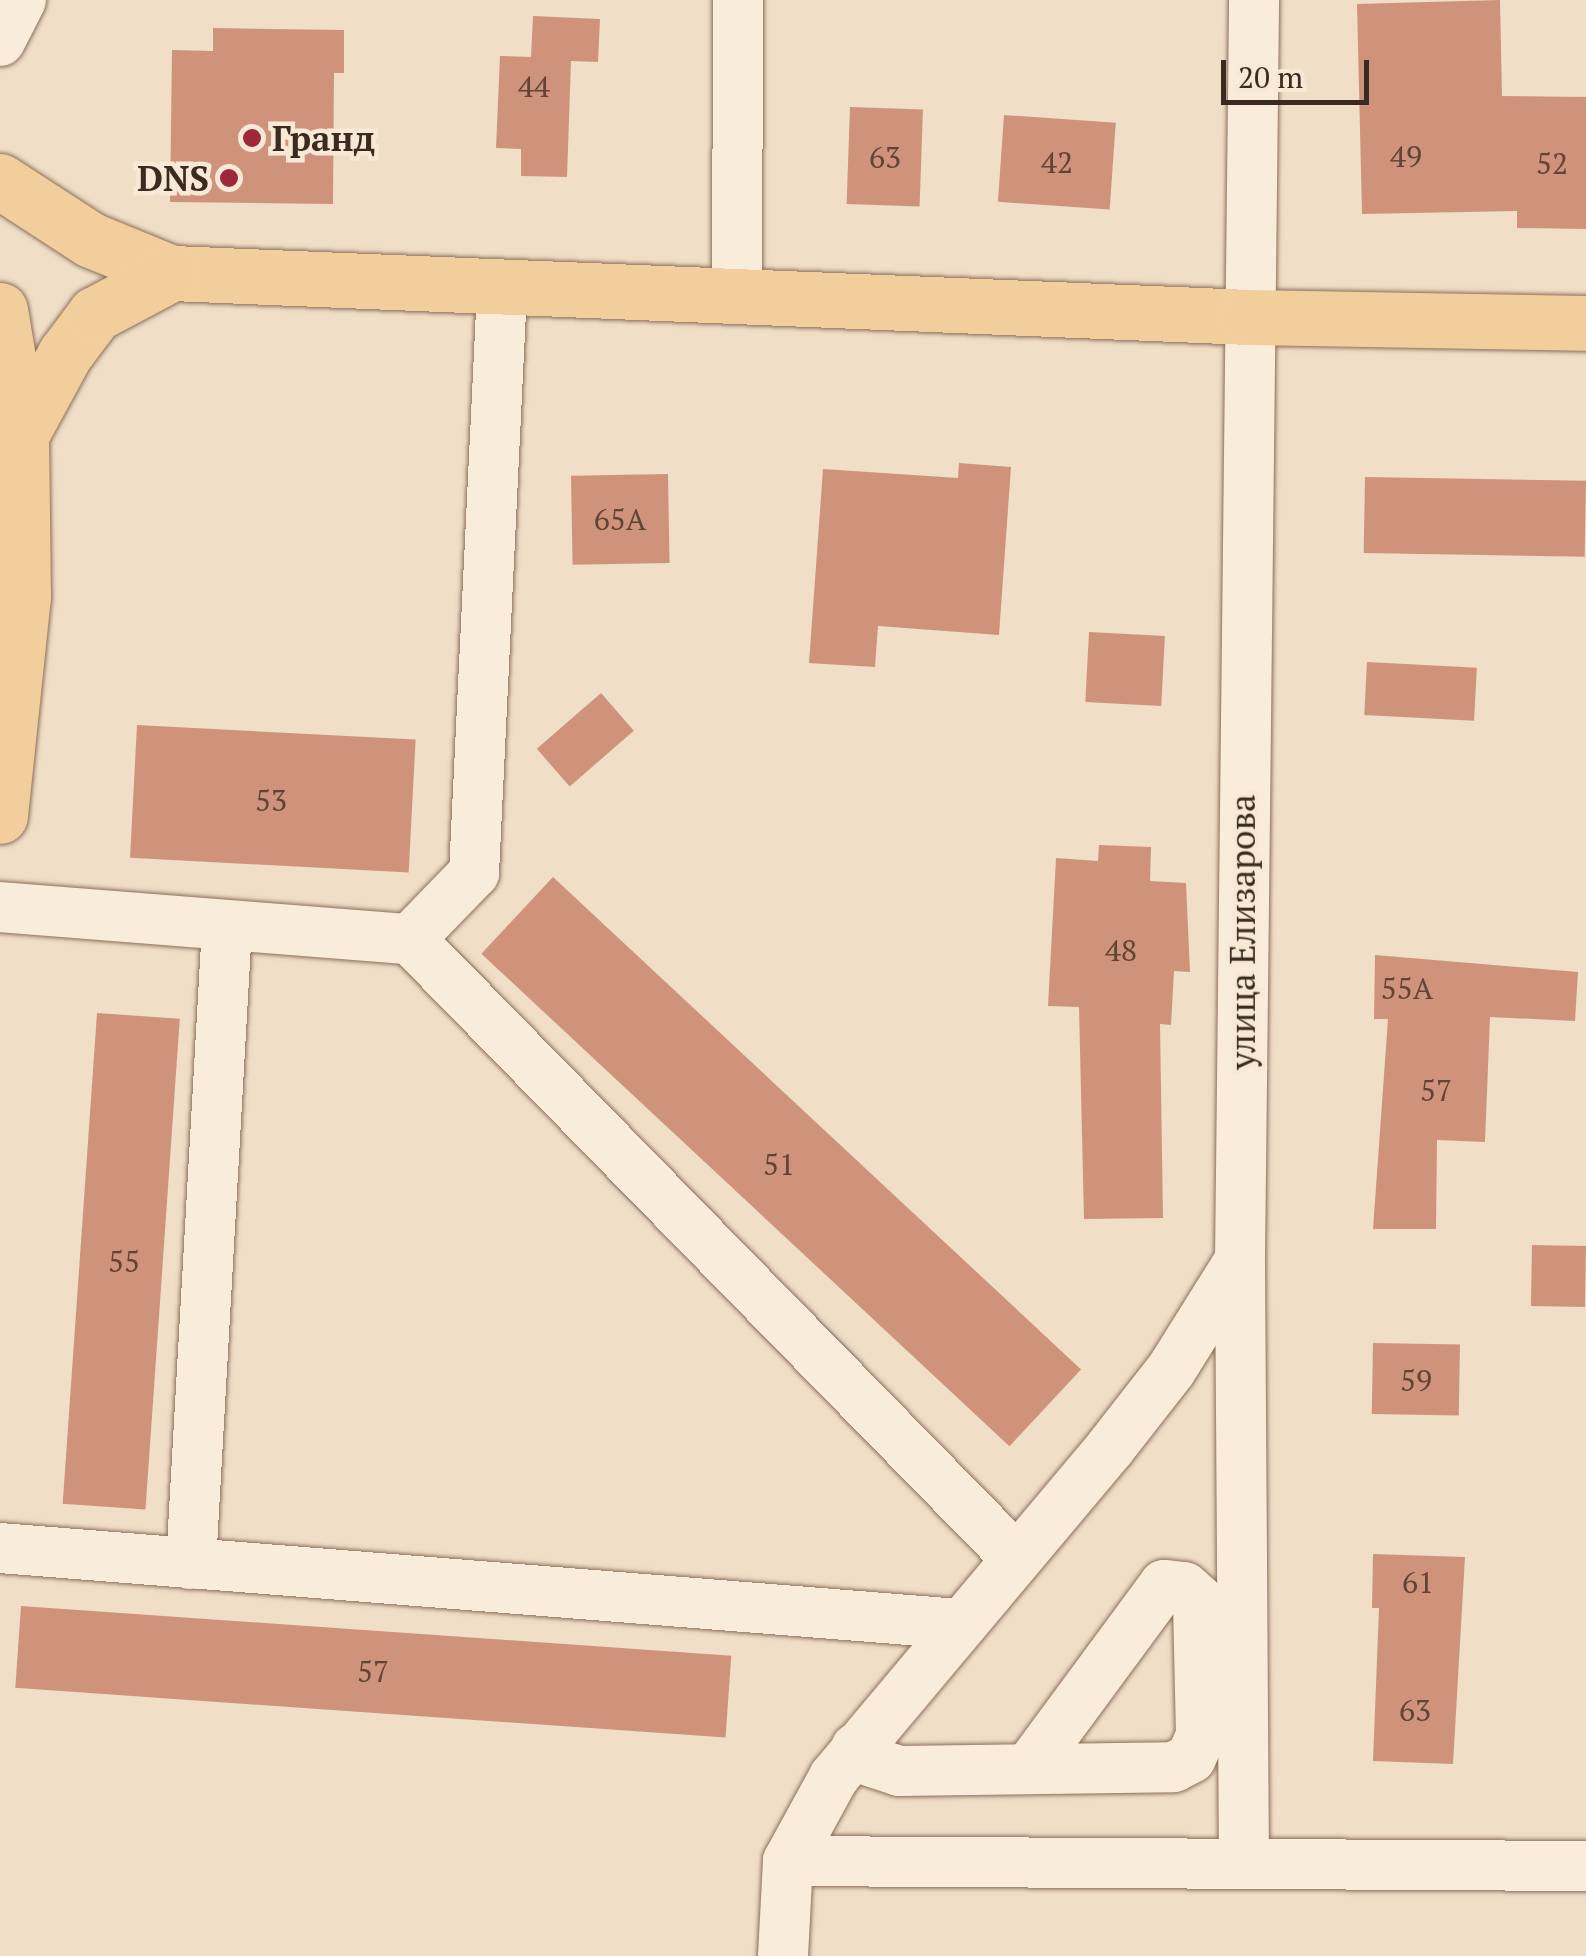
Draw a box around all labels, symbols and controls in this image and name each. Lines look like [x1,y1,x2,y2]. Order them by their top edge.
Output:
scale bar [1226,40,1374,102]
text: 20 m [1238,57,1303,97]
house number: 44 [518,68,550,104]
place label: Гранд [272,117,375,159]
marker: Гранд [241,127,263,149]
house number: 49 [1390,138,1422,174]
house number: 63 [869,139,901,175]
house number: 42 [1041,144,1073,180]
house number: 52 [1536,145,1568,181]
place label: DNS [137,157,209,199]
marker: DNS [218,167,240,189]
house number: 65А [594,501,646,537]
house number: 53 [255,782,287,818]
street label: улица Елизарова [1221,794,1263,1070]
house number: 48 [1105,932,1137,968]
house number: 55А [1381,970,1433,1006]
house number: 57 [1420,1072,1452,1108]
house number: 51 [763,1146,795,1182]
house number: 55 [108,1243,140,1279]
house number: 59 [1400,1362,1432,1398]
house number: 61 [1402,1564,1434,1600]
house number: 57 [357,1653,389,1689]
house number: 63 [1399,1692,1431,1728]

